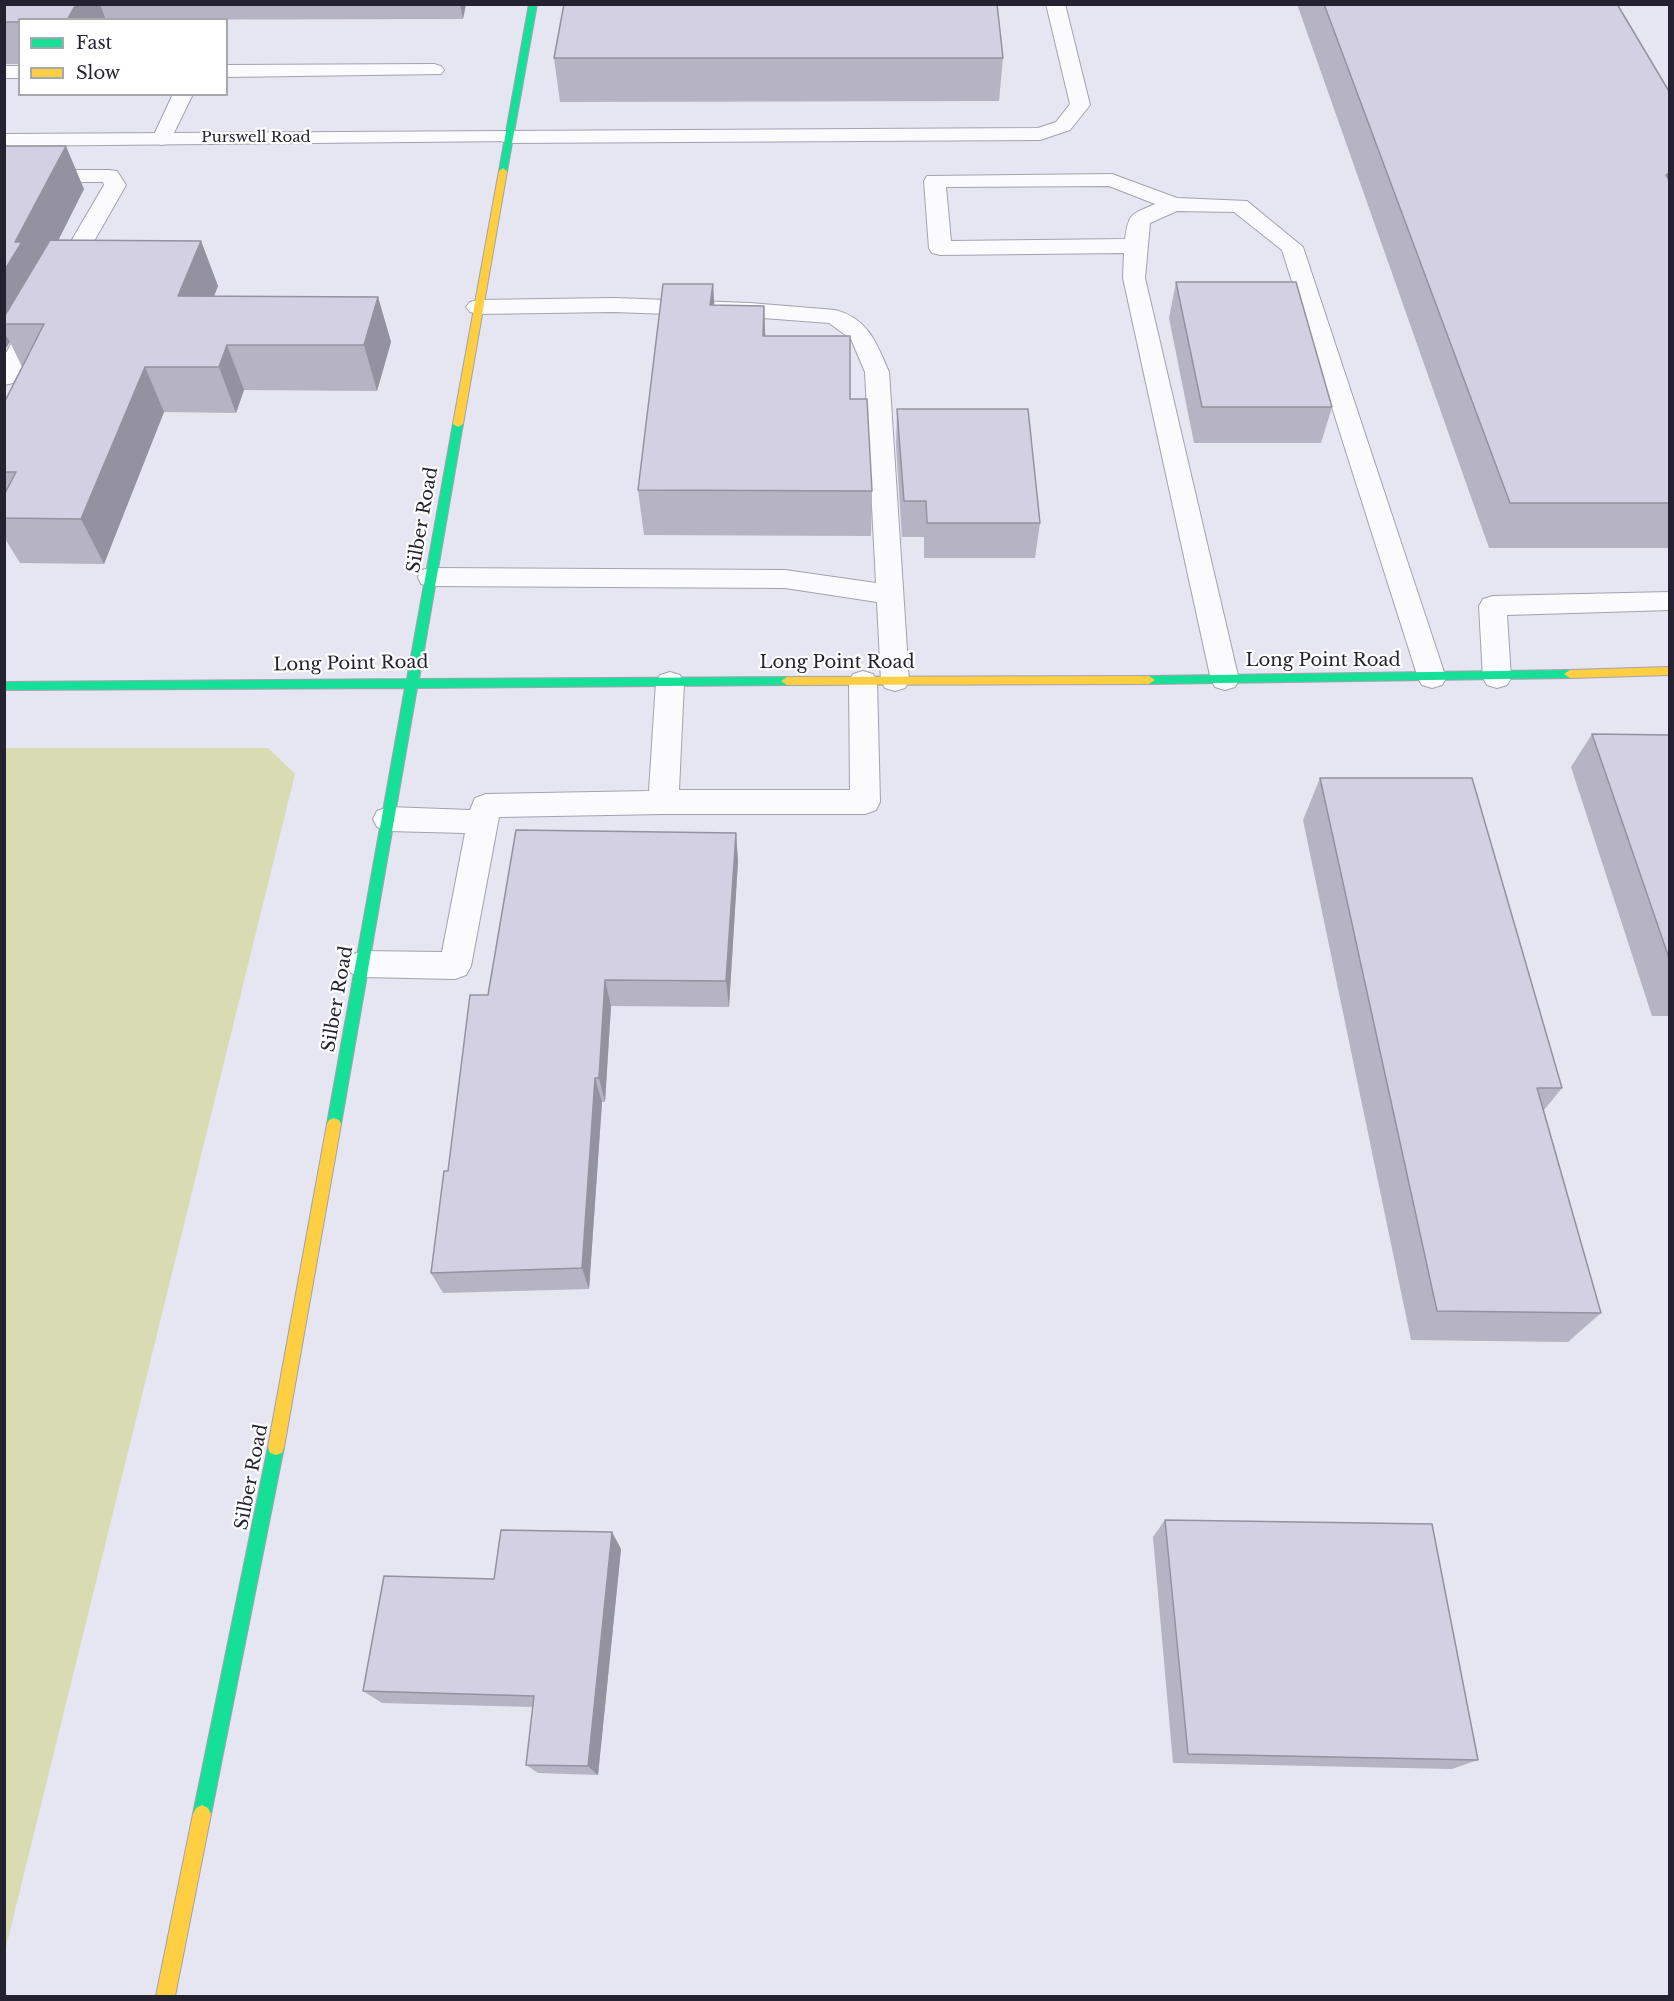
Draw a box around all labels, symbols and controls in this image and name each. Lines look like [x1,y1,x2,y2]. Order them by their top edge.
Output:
legend [18,18,228,96]
text: Fast [76,32,112,54]
text: Slow [76,62,120,84]
street label: Purswell Road [201,129,311,147]
street label: Silber Road [403,465,443,575]
street label: Long Point Road [1245,650,1401,672]
street label: Long Point Road [273,652,429,676]
street label: Long Point Road [759,652,915,674]
street label: Silber Road [318,944,358,1054]
street label: Silber Road [231,1422,273,1532]

